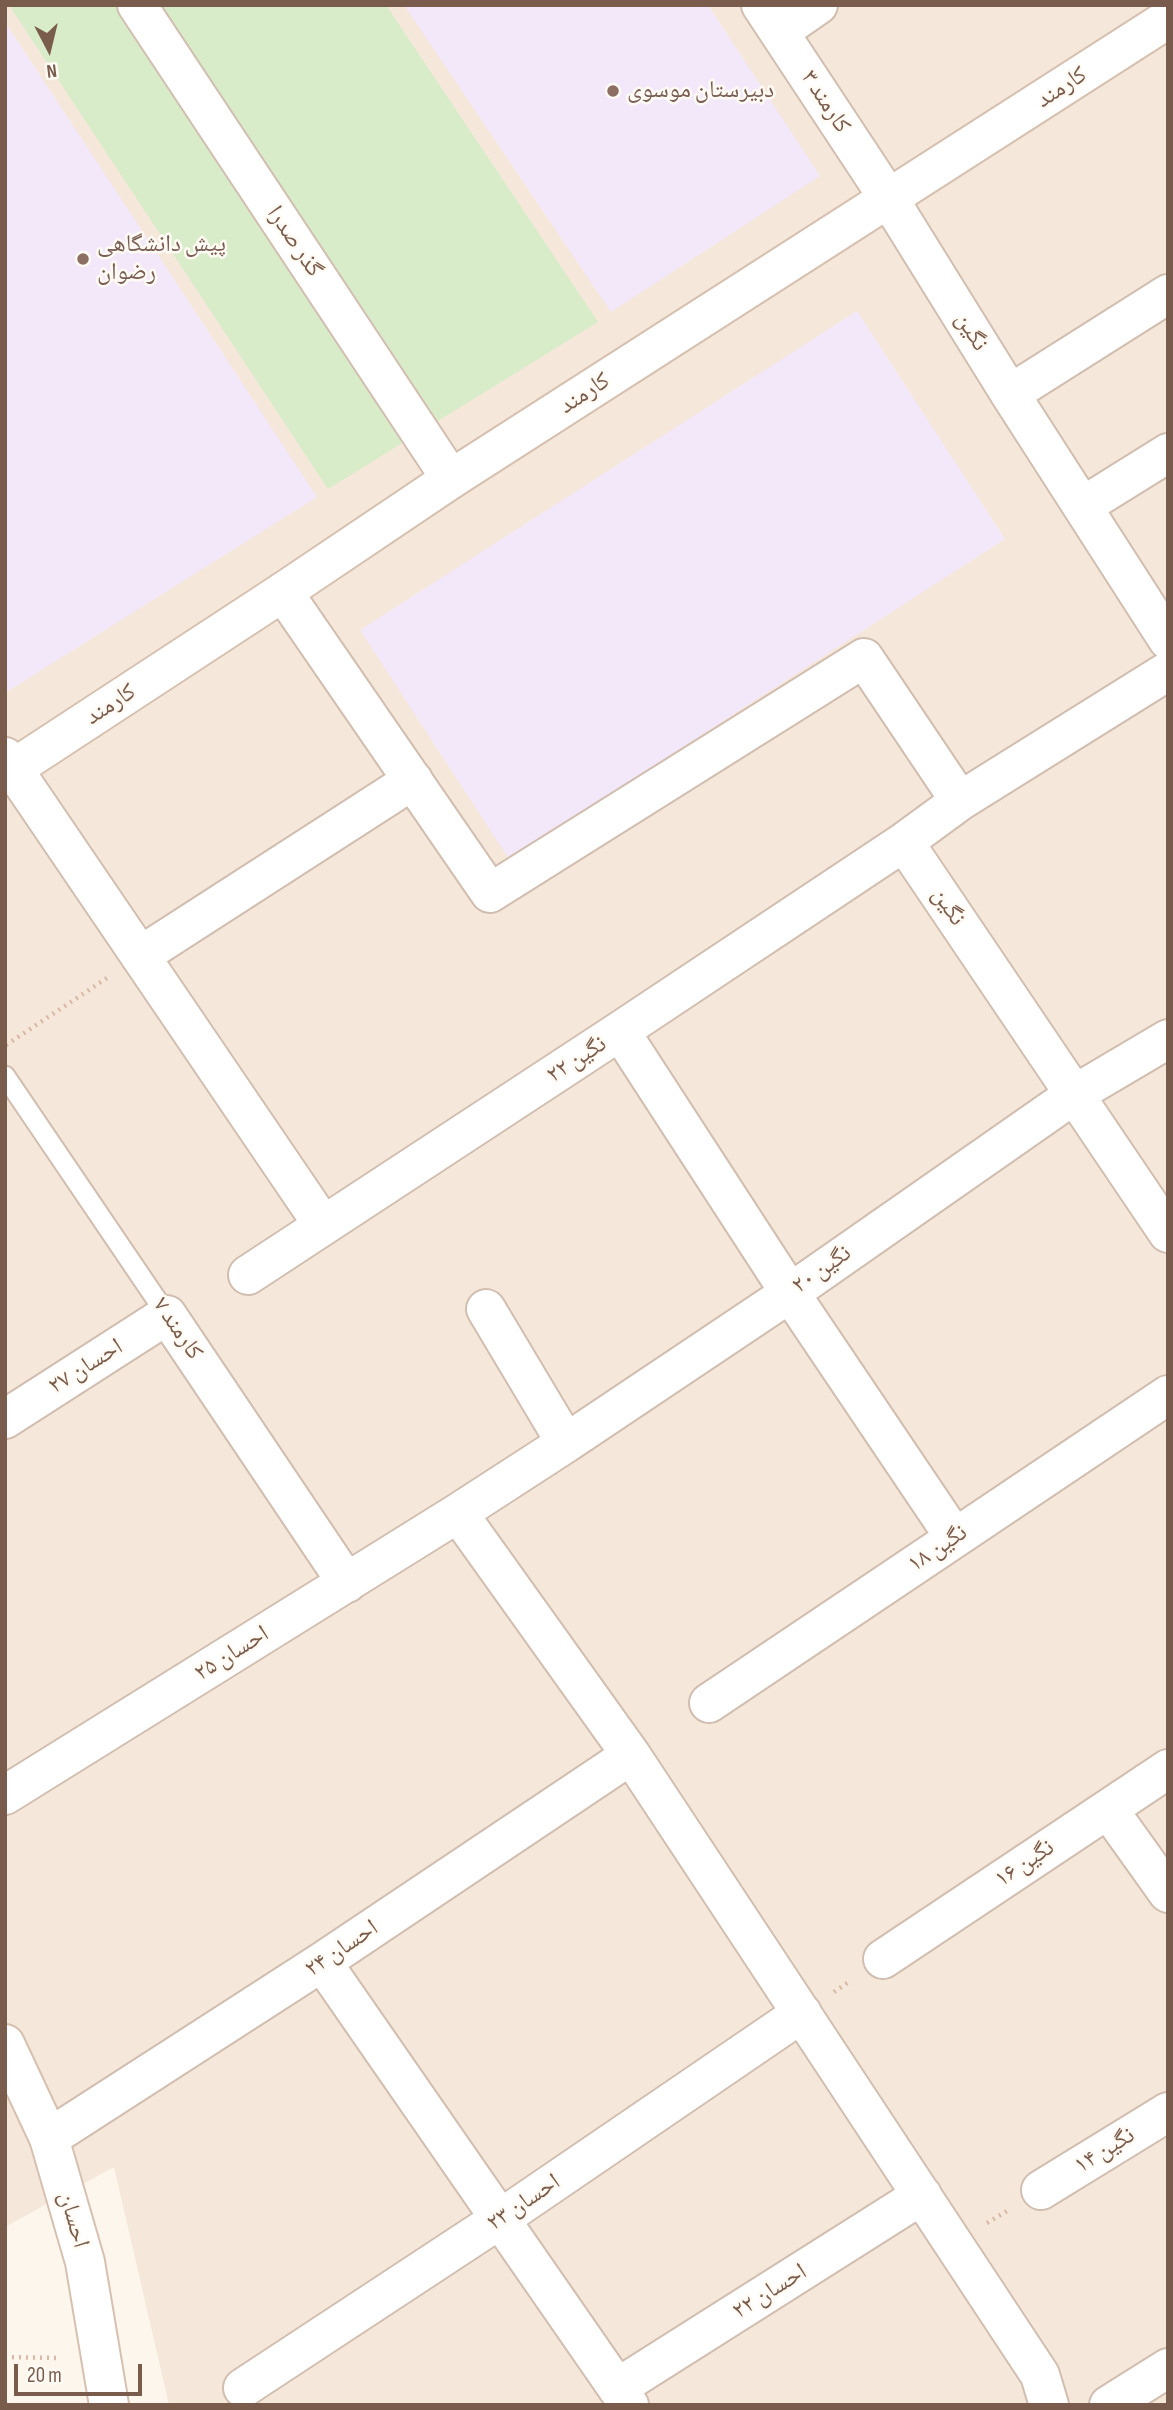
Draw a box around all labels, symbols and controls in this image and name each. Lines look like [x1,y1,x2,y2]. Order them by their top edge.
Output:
north arrow [14,14,84,84]
text: N [45,58,58,82]
street label: کارمند [1031,61,1093,115]
street label: کارمند ۳ [794,65,856,139]
place label: دبیرستان موسوی [627,77,774,105]
marker: دبیرستان موسوی [605,83,621,99]
street label: گذر صدرا [260,201,328,283]
place label: پیش دانشگاهی رضوان [97,231,226,287]
marker: پیش دانشگاهی رضوان [75,251,91,267]
street label: نگین [948,307,994,357]
street label: کارمند [554,367,616,421]
street label: کارمند [80,678,142,732]
street label: نگین [925,882,971,932]
street label: نگین ۲۲ [542,1030,612,1090]
street label: نگین ۲۰ [787,1239,857,1301]
street label: کارمند ۷ [146,1292,208,1366]
street label: احسان ۲۷ [43,1333,129,1401]
street label: نگین ۱۸ [903,1519,973,1579]
street label: احسان ۲۵ [189,1620,275,1688]
street label: نگین ۱۶ [990,1834,1060,1894]
street label: احسان ۲۴ [300,1914,384,1984]
street label: نگین ۱۴ [1070,2121,1140,2181]
street label: احسان ۲۳ [482,2168,566,2238]
street label: احسان [51,2189,95,2251]
street label: احسان ۲۲ [727,2258,813,2326]
scale bar [18,2350,145,2394]
text: 20 m [27,2363,62,2388]

